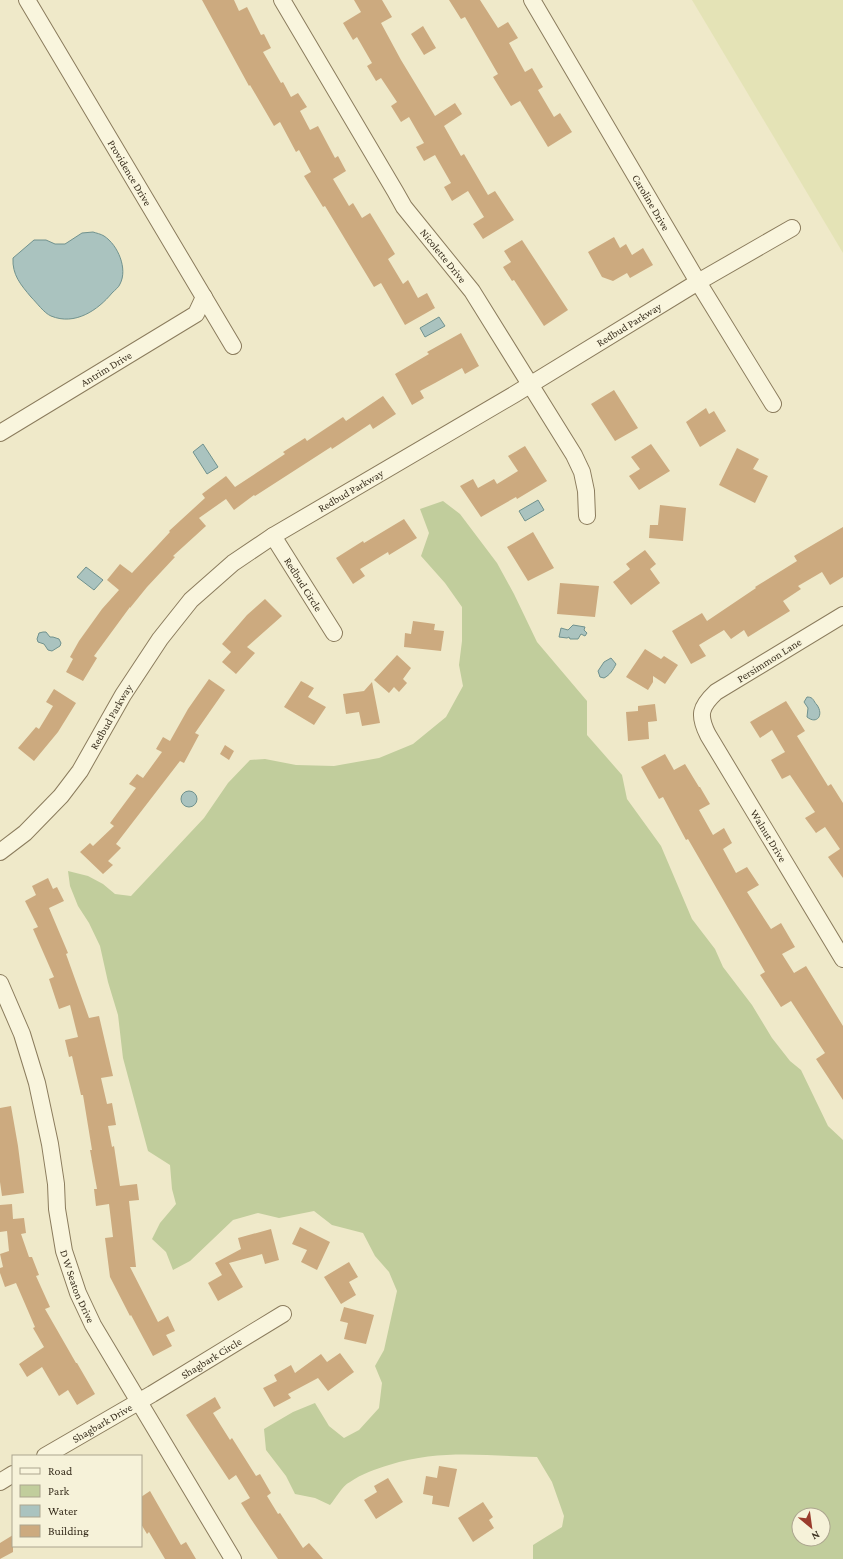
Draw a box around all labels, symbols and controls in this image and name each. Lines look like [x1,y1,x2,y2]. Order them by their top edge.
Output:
street label: Providence Drive [106,138,154,208]
street label: Caroline Drive [630,172,673,233]
street label: Nicolette Drive [418,226,469,285]
street label: Redbud Parkway [594,300,665,349]
street label: Antrim Drive [78,349,134,389]
street label: Redbud Parkway [316,466,387,514]
street label: Redbud Circle [282,555,325,614]
street label: Persimmon Lane [735,635,804,685]
street label: Redbud Parkway [87,681,136,751]
street label: Walnut Drive [748,807,789,864]
street label: D W Seaton Drive [58,1248,97,1325]
street label: Shagbark Circle [179,1335,244,1381]
street label: Shagbark Drive [70,1401,134,1445]
legend [12,1455,142,1547]
text: Road [48,1464,73,1478]
text: Park [48,1484,70,1498]
text: Water [48,1504,78,1518]
north arrow [791,1507,831,1547]
text: Building [48,1524,89,1538]
text: N [809,1529,822,1543]

